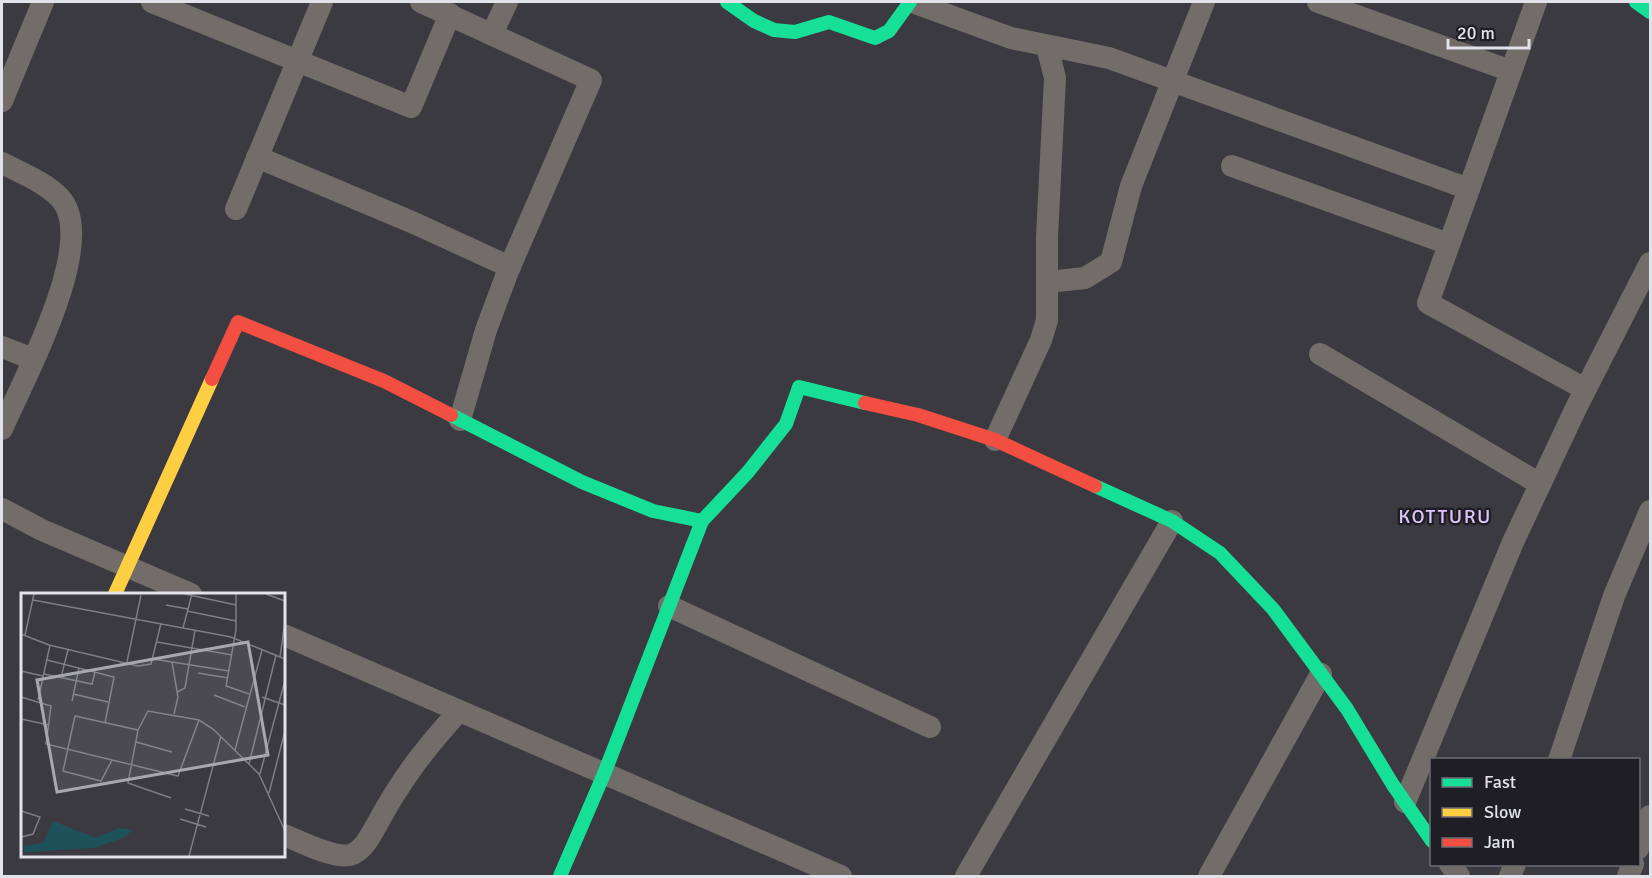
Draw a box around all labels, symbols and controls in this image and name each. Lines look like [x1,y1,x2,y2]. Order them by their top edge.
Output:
scale bar [1448,12,1529,50]
text: 20 m [1457,22,1495,44]
district label: KOTTURU [1398,504,1492,529]
inset map [21,593,285,857]
legend [1430,758,1640,866]
text: Fast [1484,771,1516,793]
text: Slow [1484,801,1521,823]
text: Jam [1484,831,1515,853]

